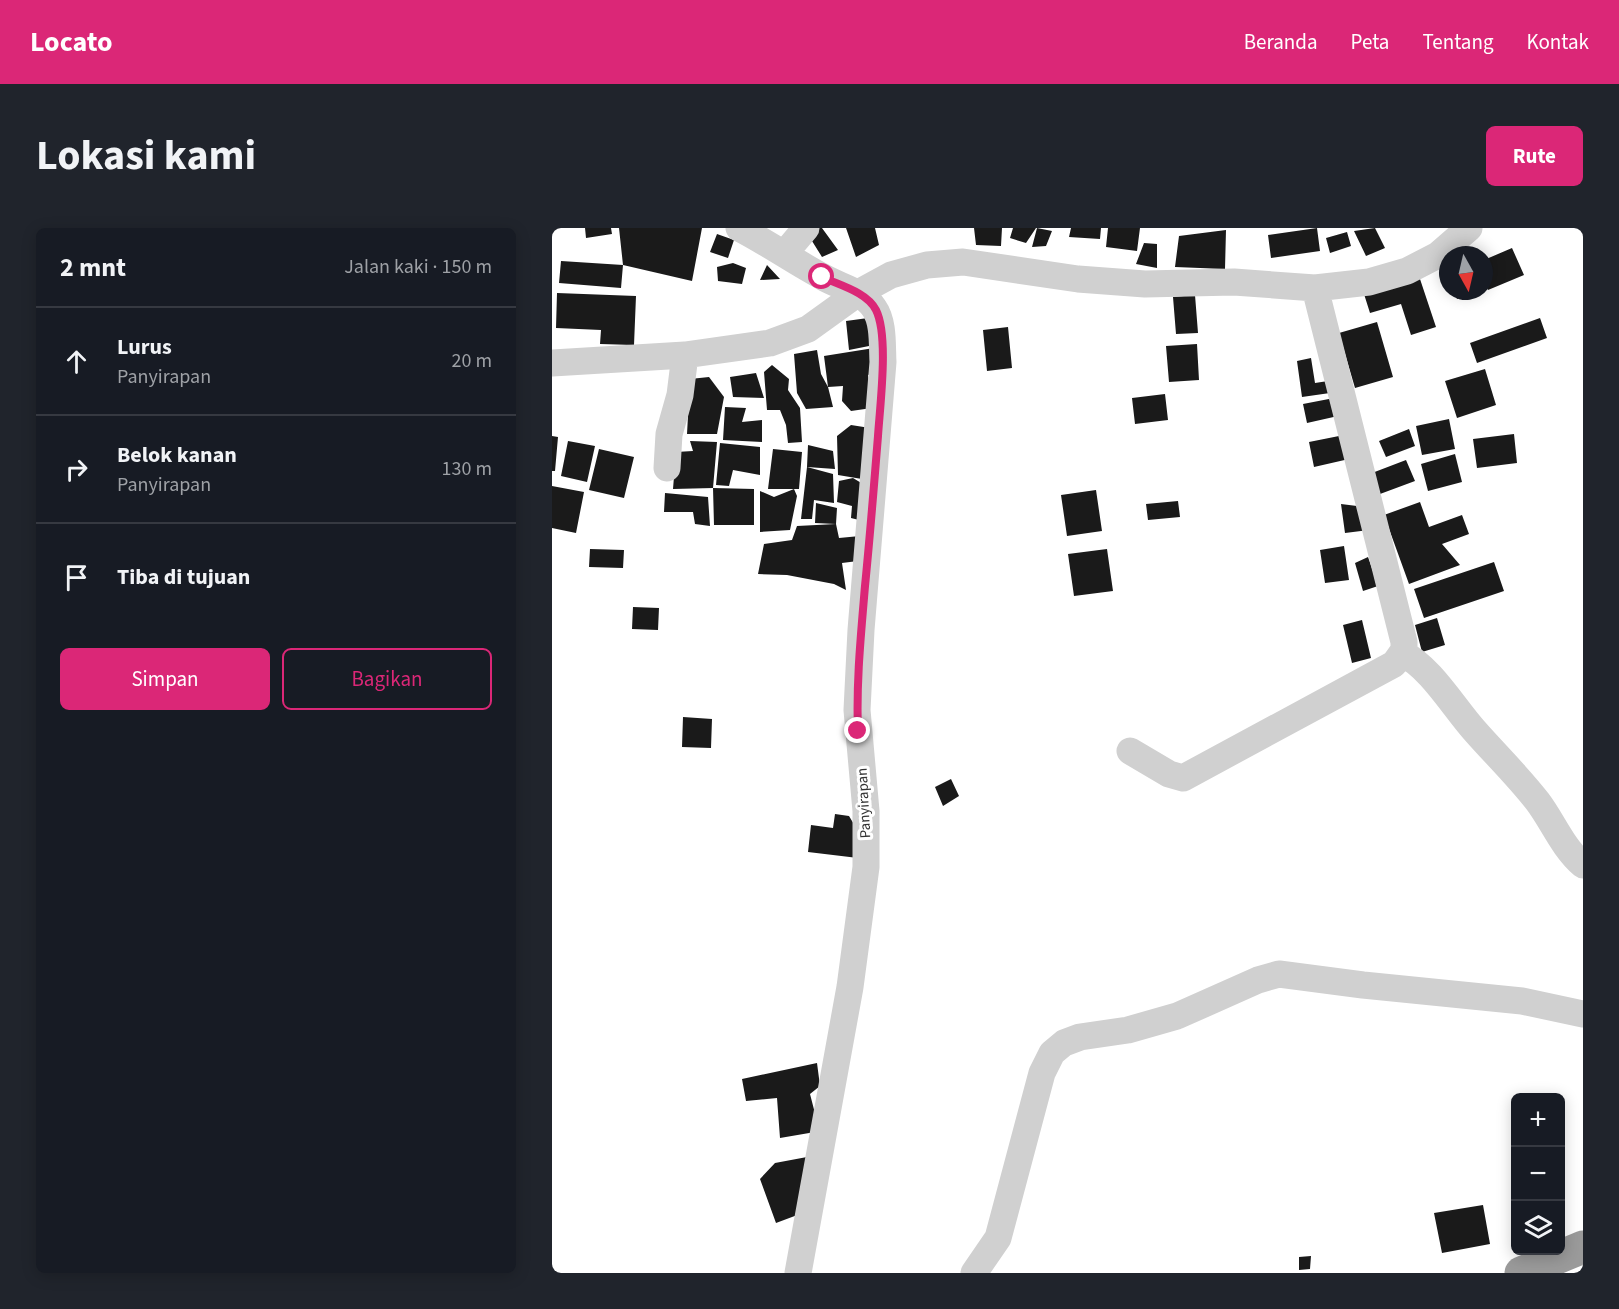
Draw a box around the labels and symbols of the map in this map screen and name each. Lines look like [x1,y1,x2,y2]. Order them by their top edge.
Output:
north arrow [1439,246,1493,300]
route start [808,263,834,289]
route end [844,717,870,743]
street label: Panyirapan [852,767,876,839]

